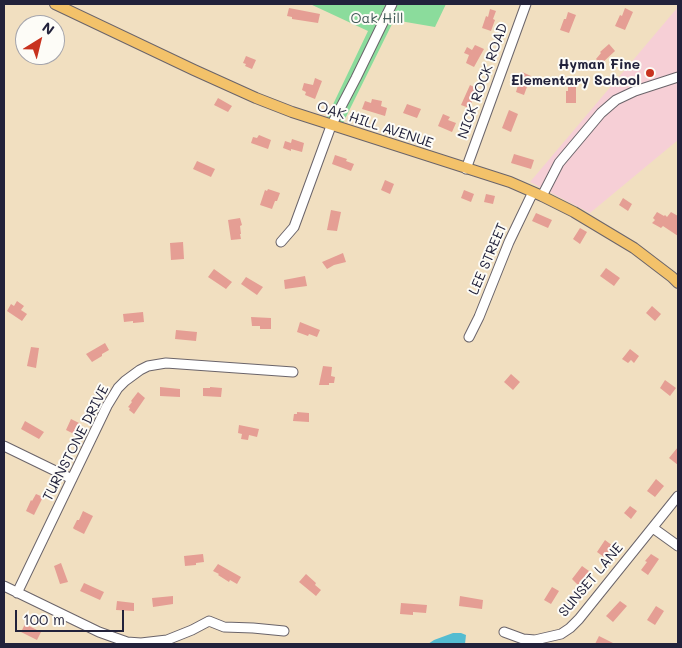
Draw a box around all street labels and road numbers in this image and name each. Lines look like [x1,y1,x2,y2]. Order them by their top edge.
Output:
street label: NICK ROCK ROAD [454,21,512,141]
street label: OAK HILL AVENUE [315,98,435,152]
street label: LEE STREET [465,221,511,297]
street label: TURNSTONE DRIVE [40,382,112,504]
street label: SUNSET LANE [555,540,627,620]

